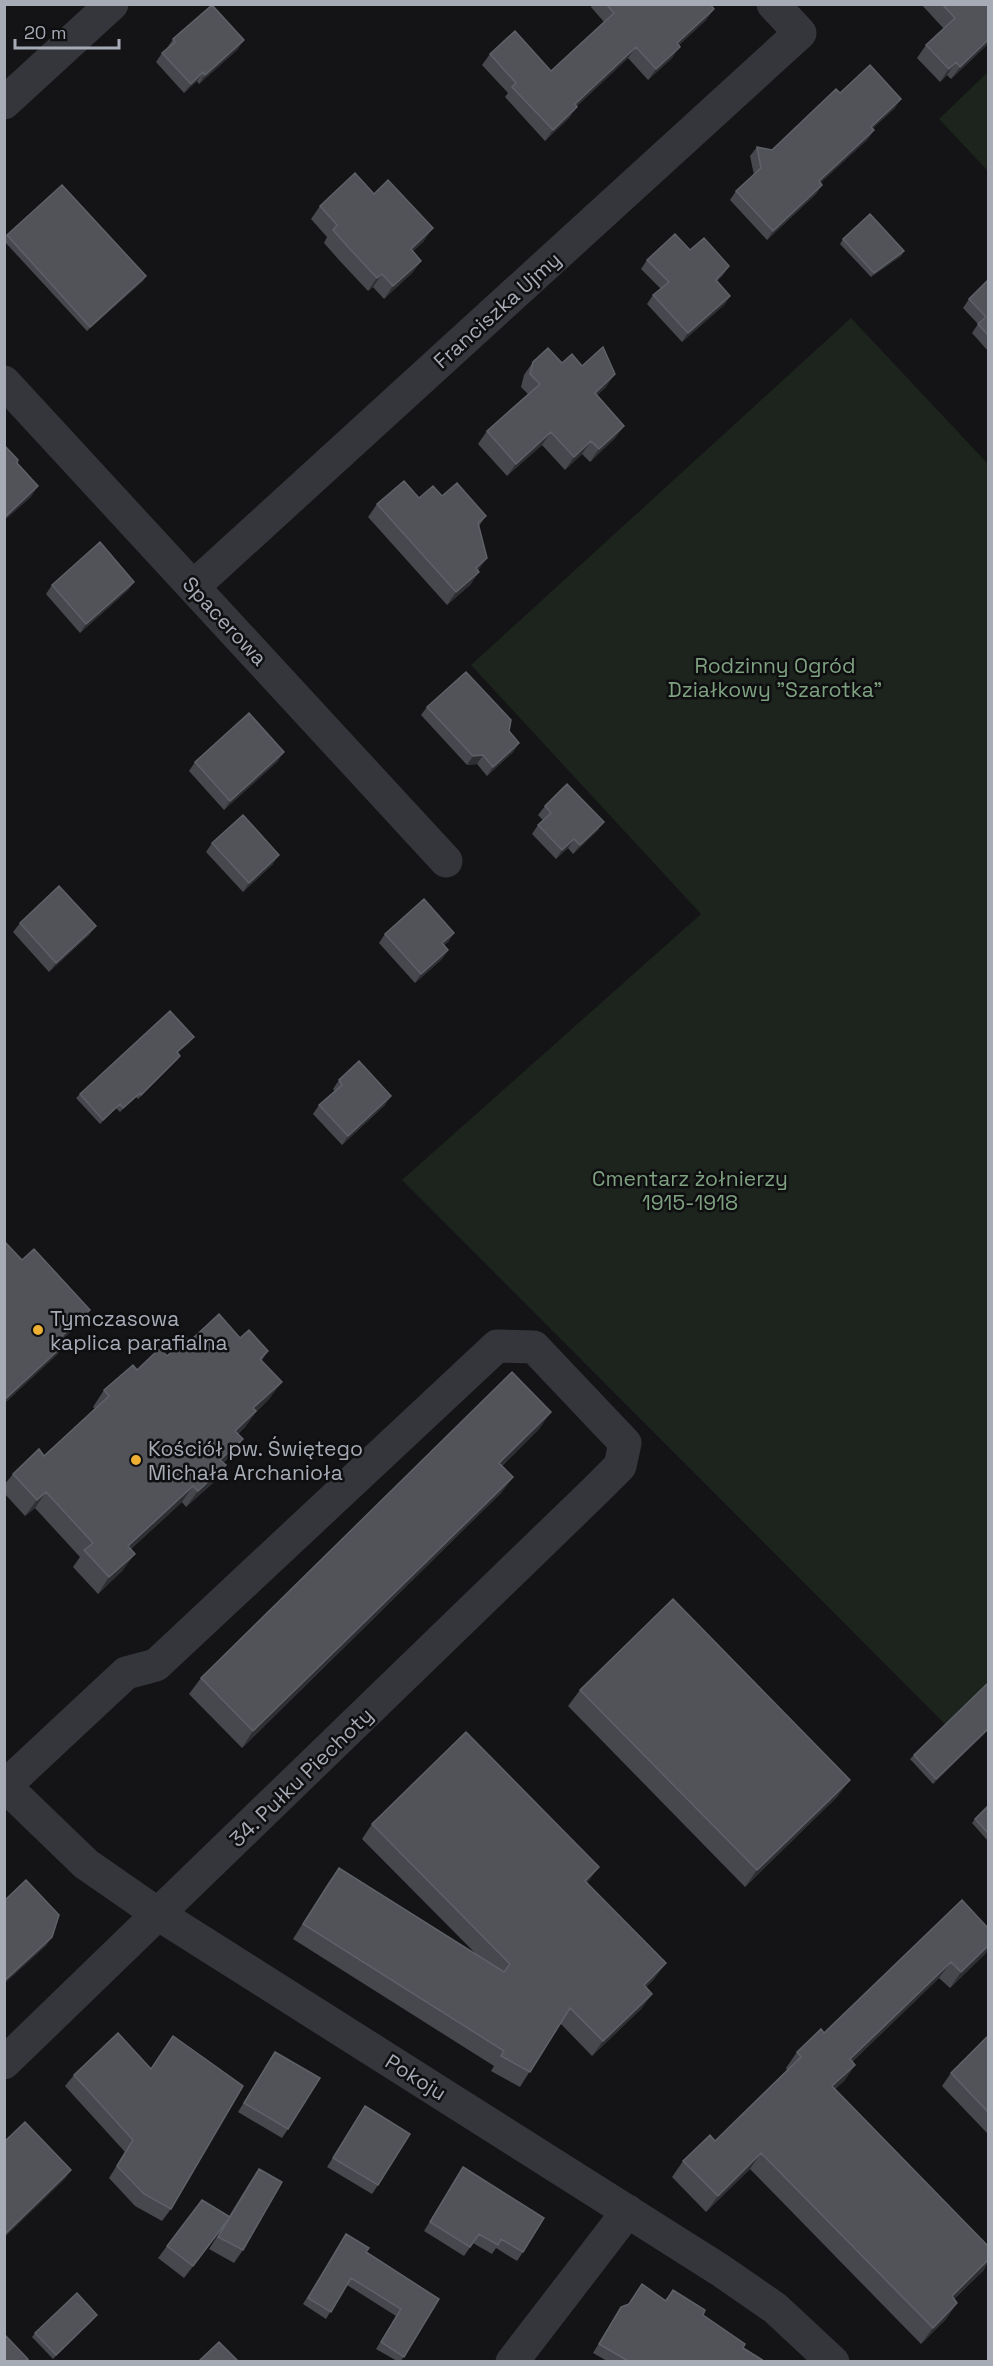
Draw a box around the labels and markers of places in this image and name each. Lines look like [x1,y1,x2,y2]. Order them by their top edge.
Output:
place label: Tymczasowa kaplica parafialna [50,1305,228,1356]
marker: Tymczasowa kaplica parafialna [31,1323,45,1337]
place label: Kościół pw. Świętego Michała Archanioła [148,1435,363,1486]
marker: Kościół pw. Świętego Michała Archanioła [129,1453,143,1467]

